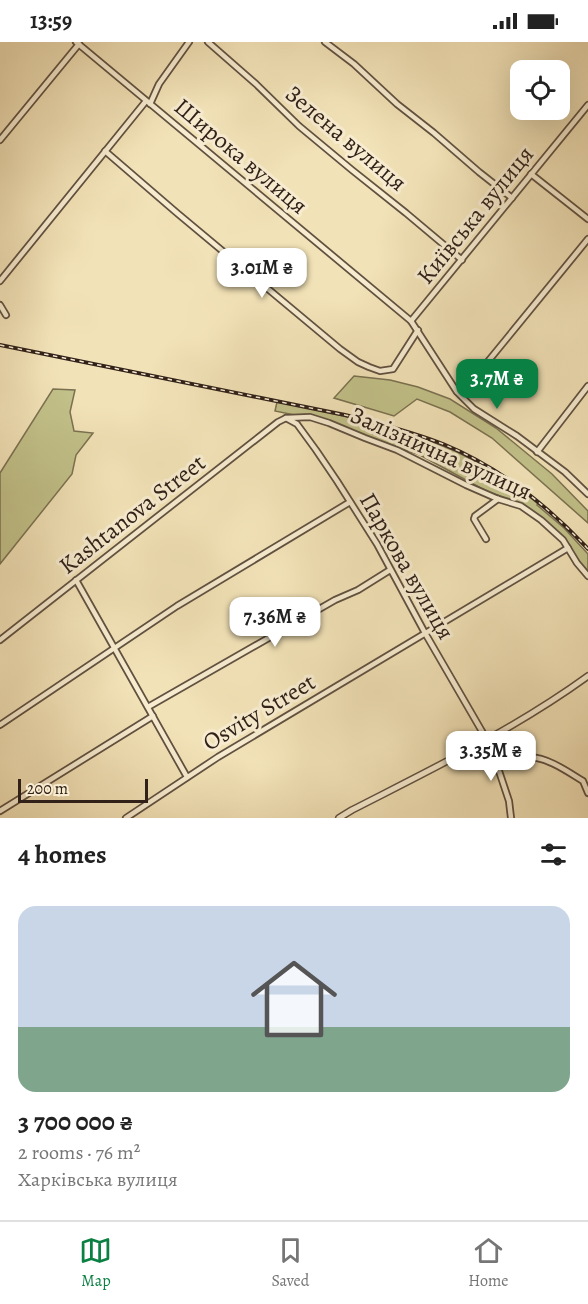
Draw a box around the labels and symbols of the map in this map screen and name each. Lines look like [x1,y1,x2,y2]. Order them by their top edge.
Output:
street label: Зелена вулиця [279,78,413,198]
street label: Широка вулиця [167,91,315,221]
street label: Київська вулиця [409,139,541,291]
pin: 3.01M ₴ [207,248,317,299]
pin: 3.7M ₴ [448,359,546,410]
street label: Залізнична вулиця [345,399,537,507]
street label: Kashtanova Street [52,447,212,581]
street label: Паркова вулиця [352,487,462,645]
pin: 7.36M ₴ [220,597,330,648]
street label: Osvity Street [197,666,321,758]
pin: 3.35M ₴ [436,731,546,782]
scale bar [18,776,148,804]

